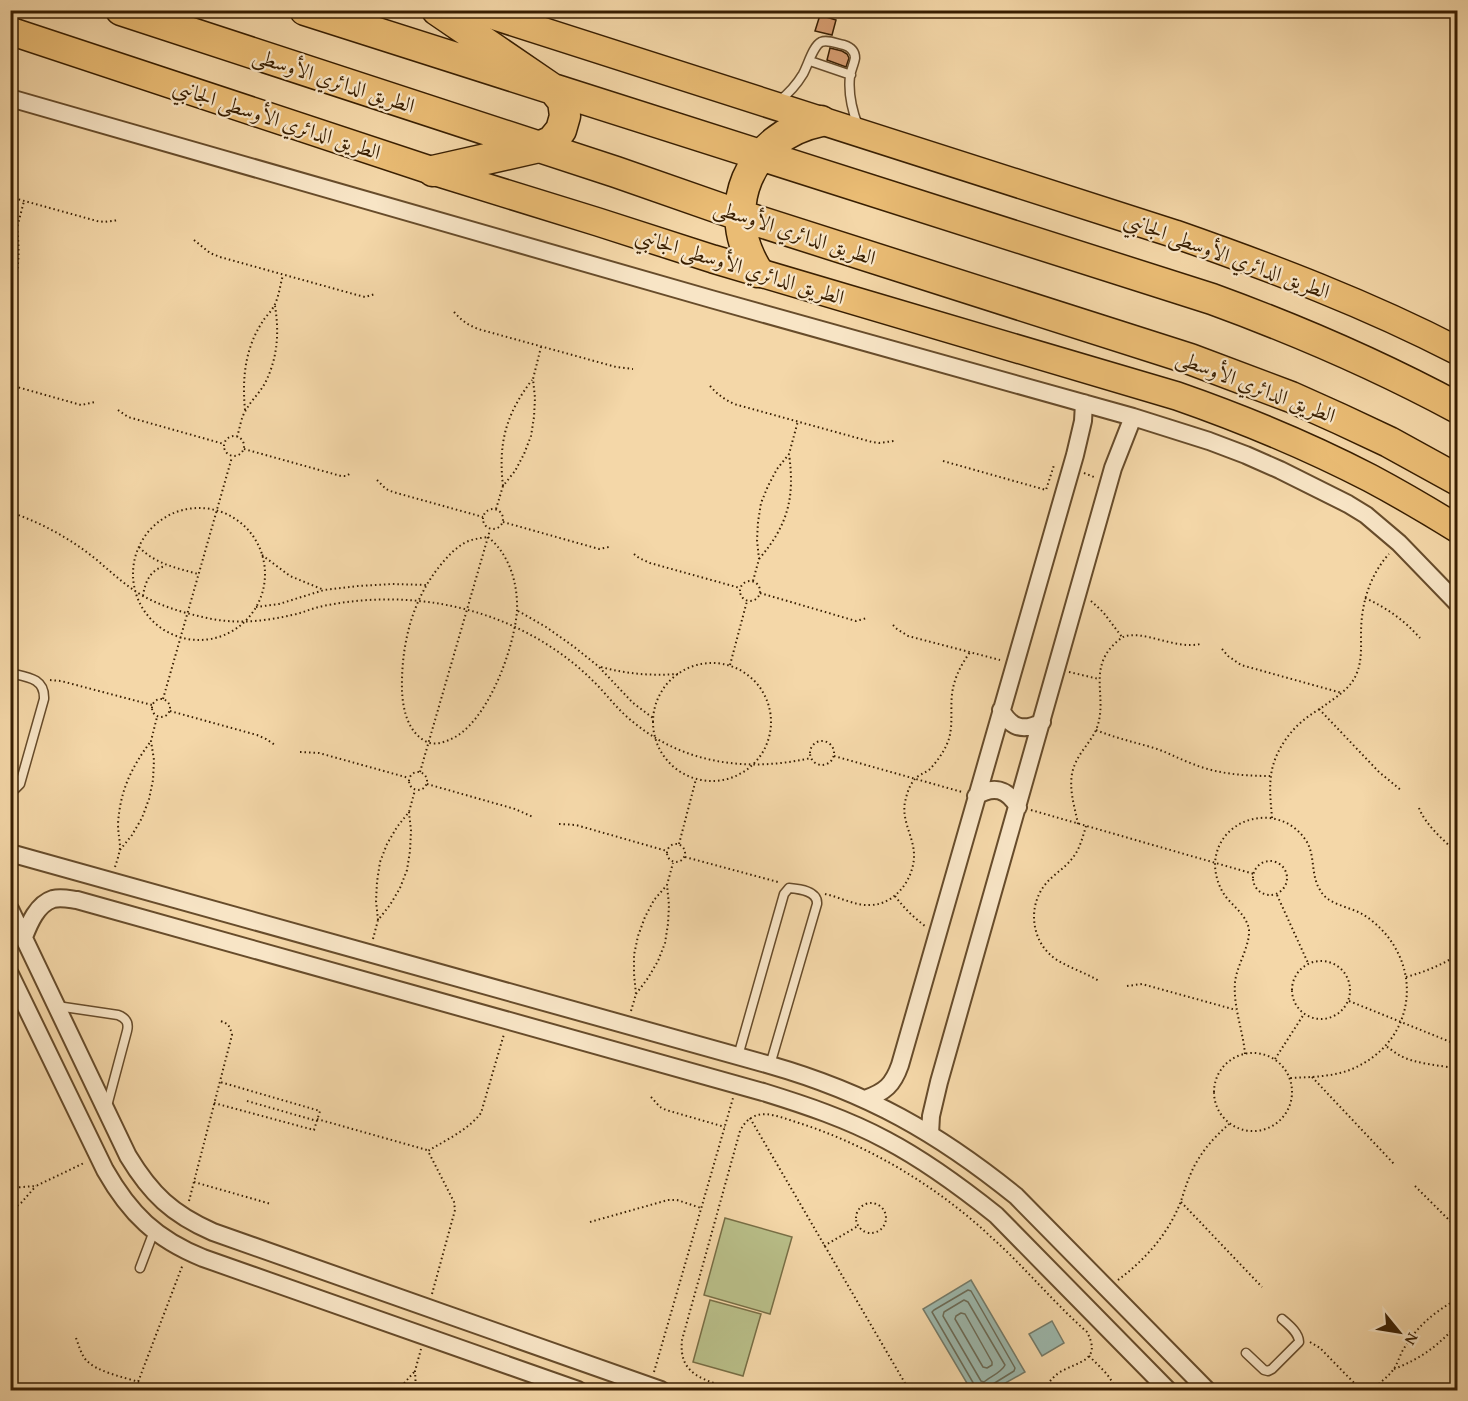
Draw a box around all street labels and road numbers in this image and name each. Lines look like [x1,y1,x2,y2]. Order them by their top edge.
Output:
street label: الطريق الدائري الأوسطى [249,39,419,122]
street label: الطريق الدائري الأوسطى الجانبي [168,71,385,171]
street label: الطريق الدائري الأوسطى [710,191,880,274]
street label: الطريق الدائري الأوسطى الجانبي [1118,203,1334,310]
street label: الطريق الدائري الأوسطى الجانبي [630,219,848,316]
street label: الطريق الدائري الأوسطى [1171,341,1340,432]

